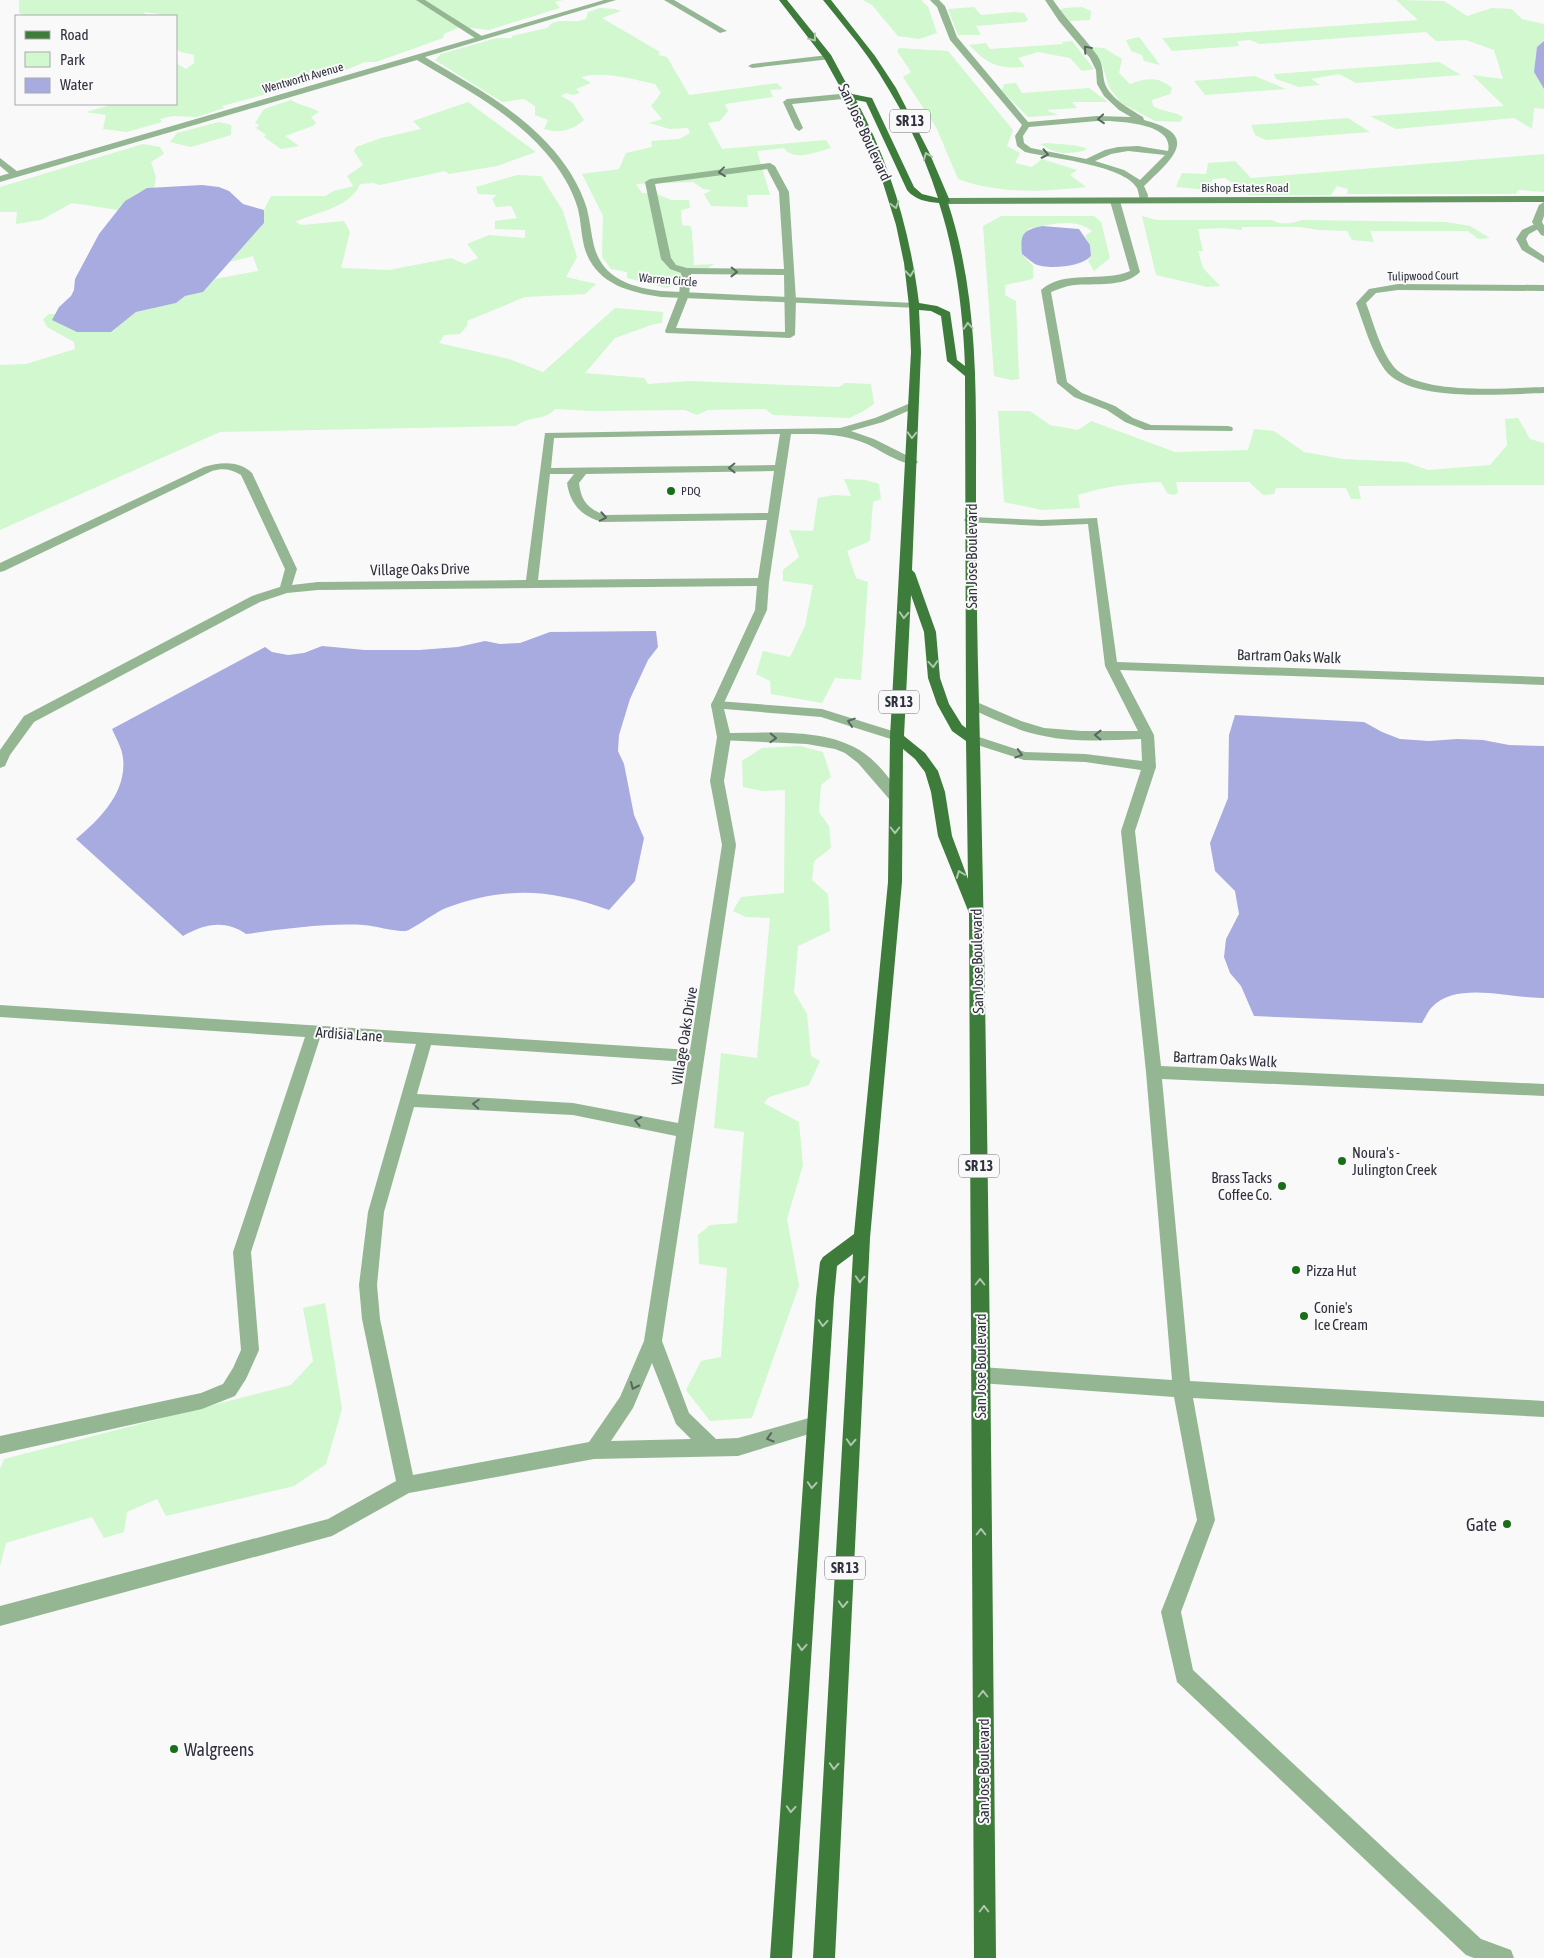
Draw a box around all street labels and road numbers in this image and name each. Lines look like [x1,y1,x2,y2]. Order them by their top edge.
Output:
street label: Wentworth Avenue [261,60,345,96]
street label: San Jose Boulevard [835,81,895,183]
road number: SR 13 [890,110,930,132]
street label: Bishop Estates Road [1201,181,1289,195]
street label: Tulipwood Court [1387,268,1459,284]
street label: Warren Circle [638,270,698,290]
street label: San Jose Boulevard [963,503,980,609]
street label: Village Oaks Drive [370,560,470,578]
street label: Bartram Oaks Walk [1237,646,1342,666]
road number: SR 13 [879,690,919,714]
street label: San Jose Boulevard [968,908,986,1014]
street label: Village Oaks Drive [668,985,700,1086]
street label: Ardisia Lane [315,1023,383,1045]
street label: Bartram Oaks Walk [1172,1048,1278,1070]
road number: SR 13 [959,1154,999,1178]
street label: San Jose Boulevard [972,1313,989,1419]
road number: SR 13 [825,1556,865,1580]
street label: San Jose Boulevard [975,1718,992,1824]

